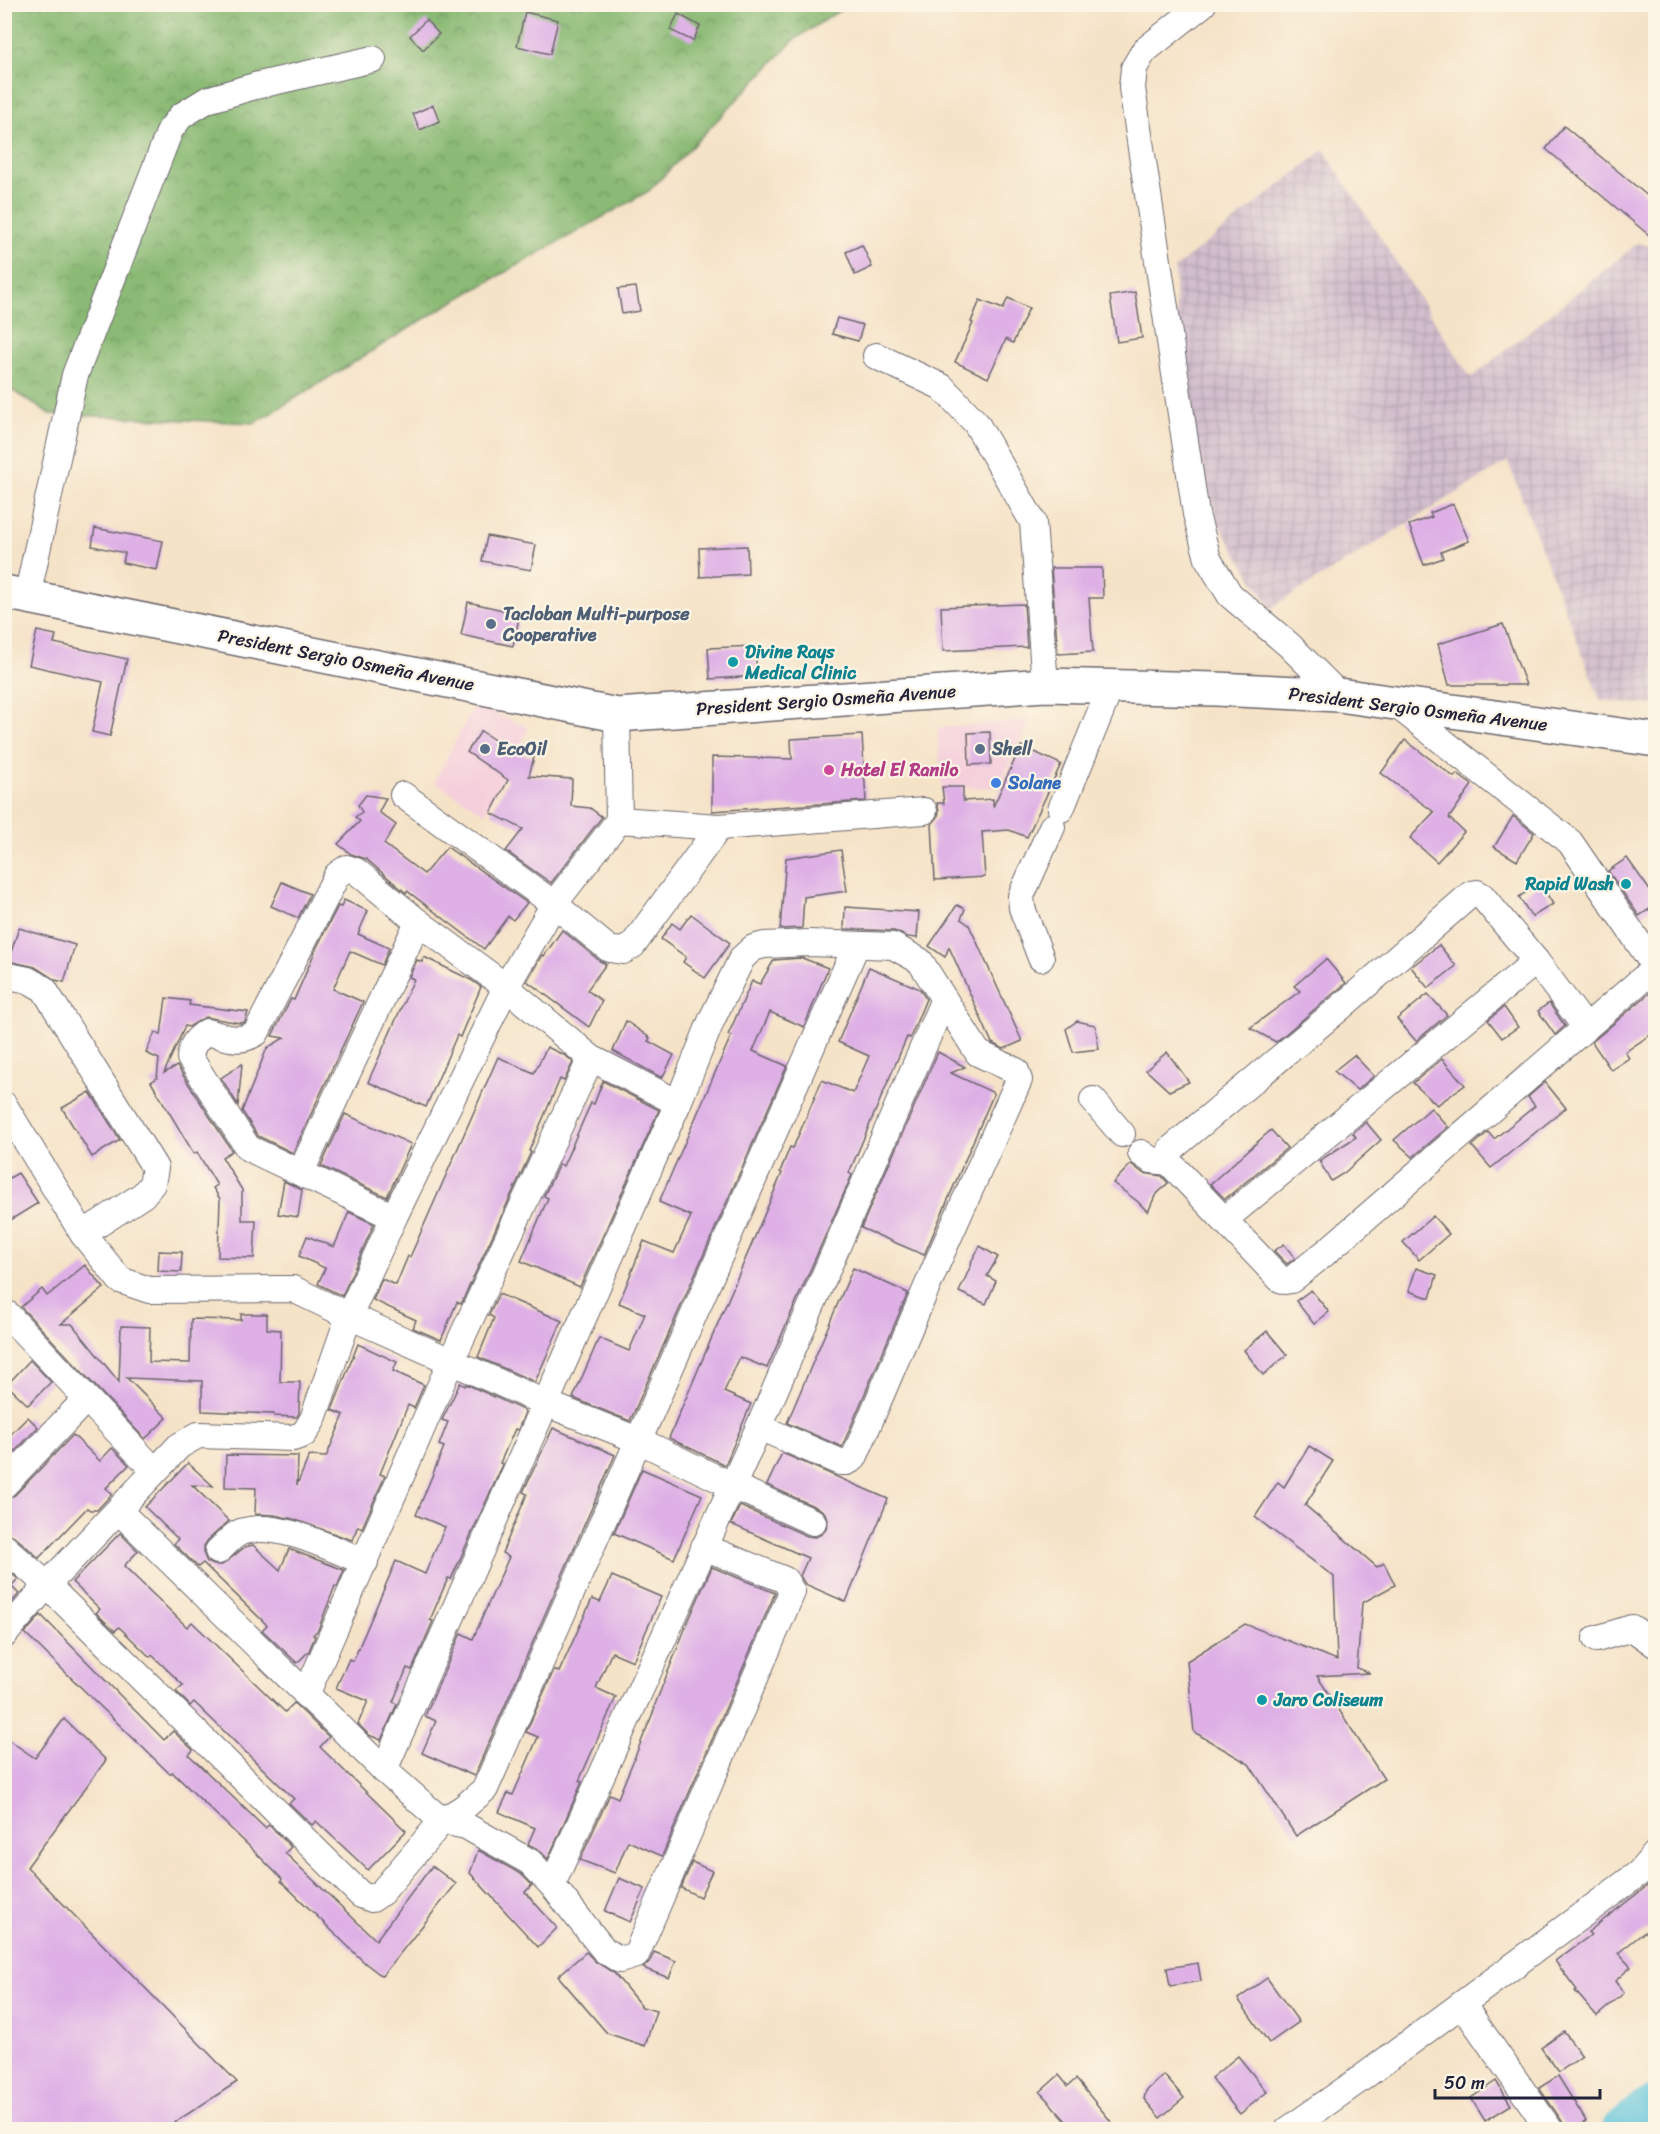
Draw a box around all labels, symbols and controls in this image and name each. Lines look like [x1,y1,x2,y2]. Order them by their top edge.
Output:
place label: Tacloban Multi-purpose Cooperative [502,598,690,651]
marker: Tacloban Multi-purpose Cooperative [484,617,498,631]
street label: President Sergio Osmeña Avenue [215,619,477,701]
place label: Divine Rays Medical Clinic [744,636,857,689]
marker: Divine Rays Medical Clinic [726,655,740,669]
street label: President Sergio Osmeña Avenue [695,675,957,725]
street label: President Sergio Osmeña Avenue [1287,677,1549,741]
place label: EcoOil [497,733,548,765]
place label: Shell [991,733,1033,765]
marker: EcoOil [478,742,492,756]
marker: Shell [973,742,987,756]
place label: Hotel El Ranilo [840,754,958,786]
marker: Hotel El Ranilo [822,763,836,777]
place label: Solane [1007,767,1061,799]
marker: Solane [989,776,1003,790]
place label: Rapid Wash [1524,868,1615,900]
marker: Rapid Wash [1619,877,1633,891]
place label: Jaro Coliseum [1273,1684,1383,1716]
marker: Jaro Coliseum [1255,1693,1269,1707]
scale bar [1435,2062,1600,2100]
text: 50 m [1444,2067,1485,2099]

